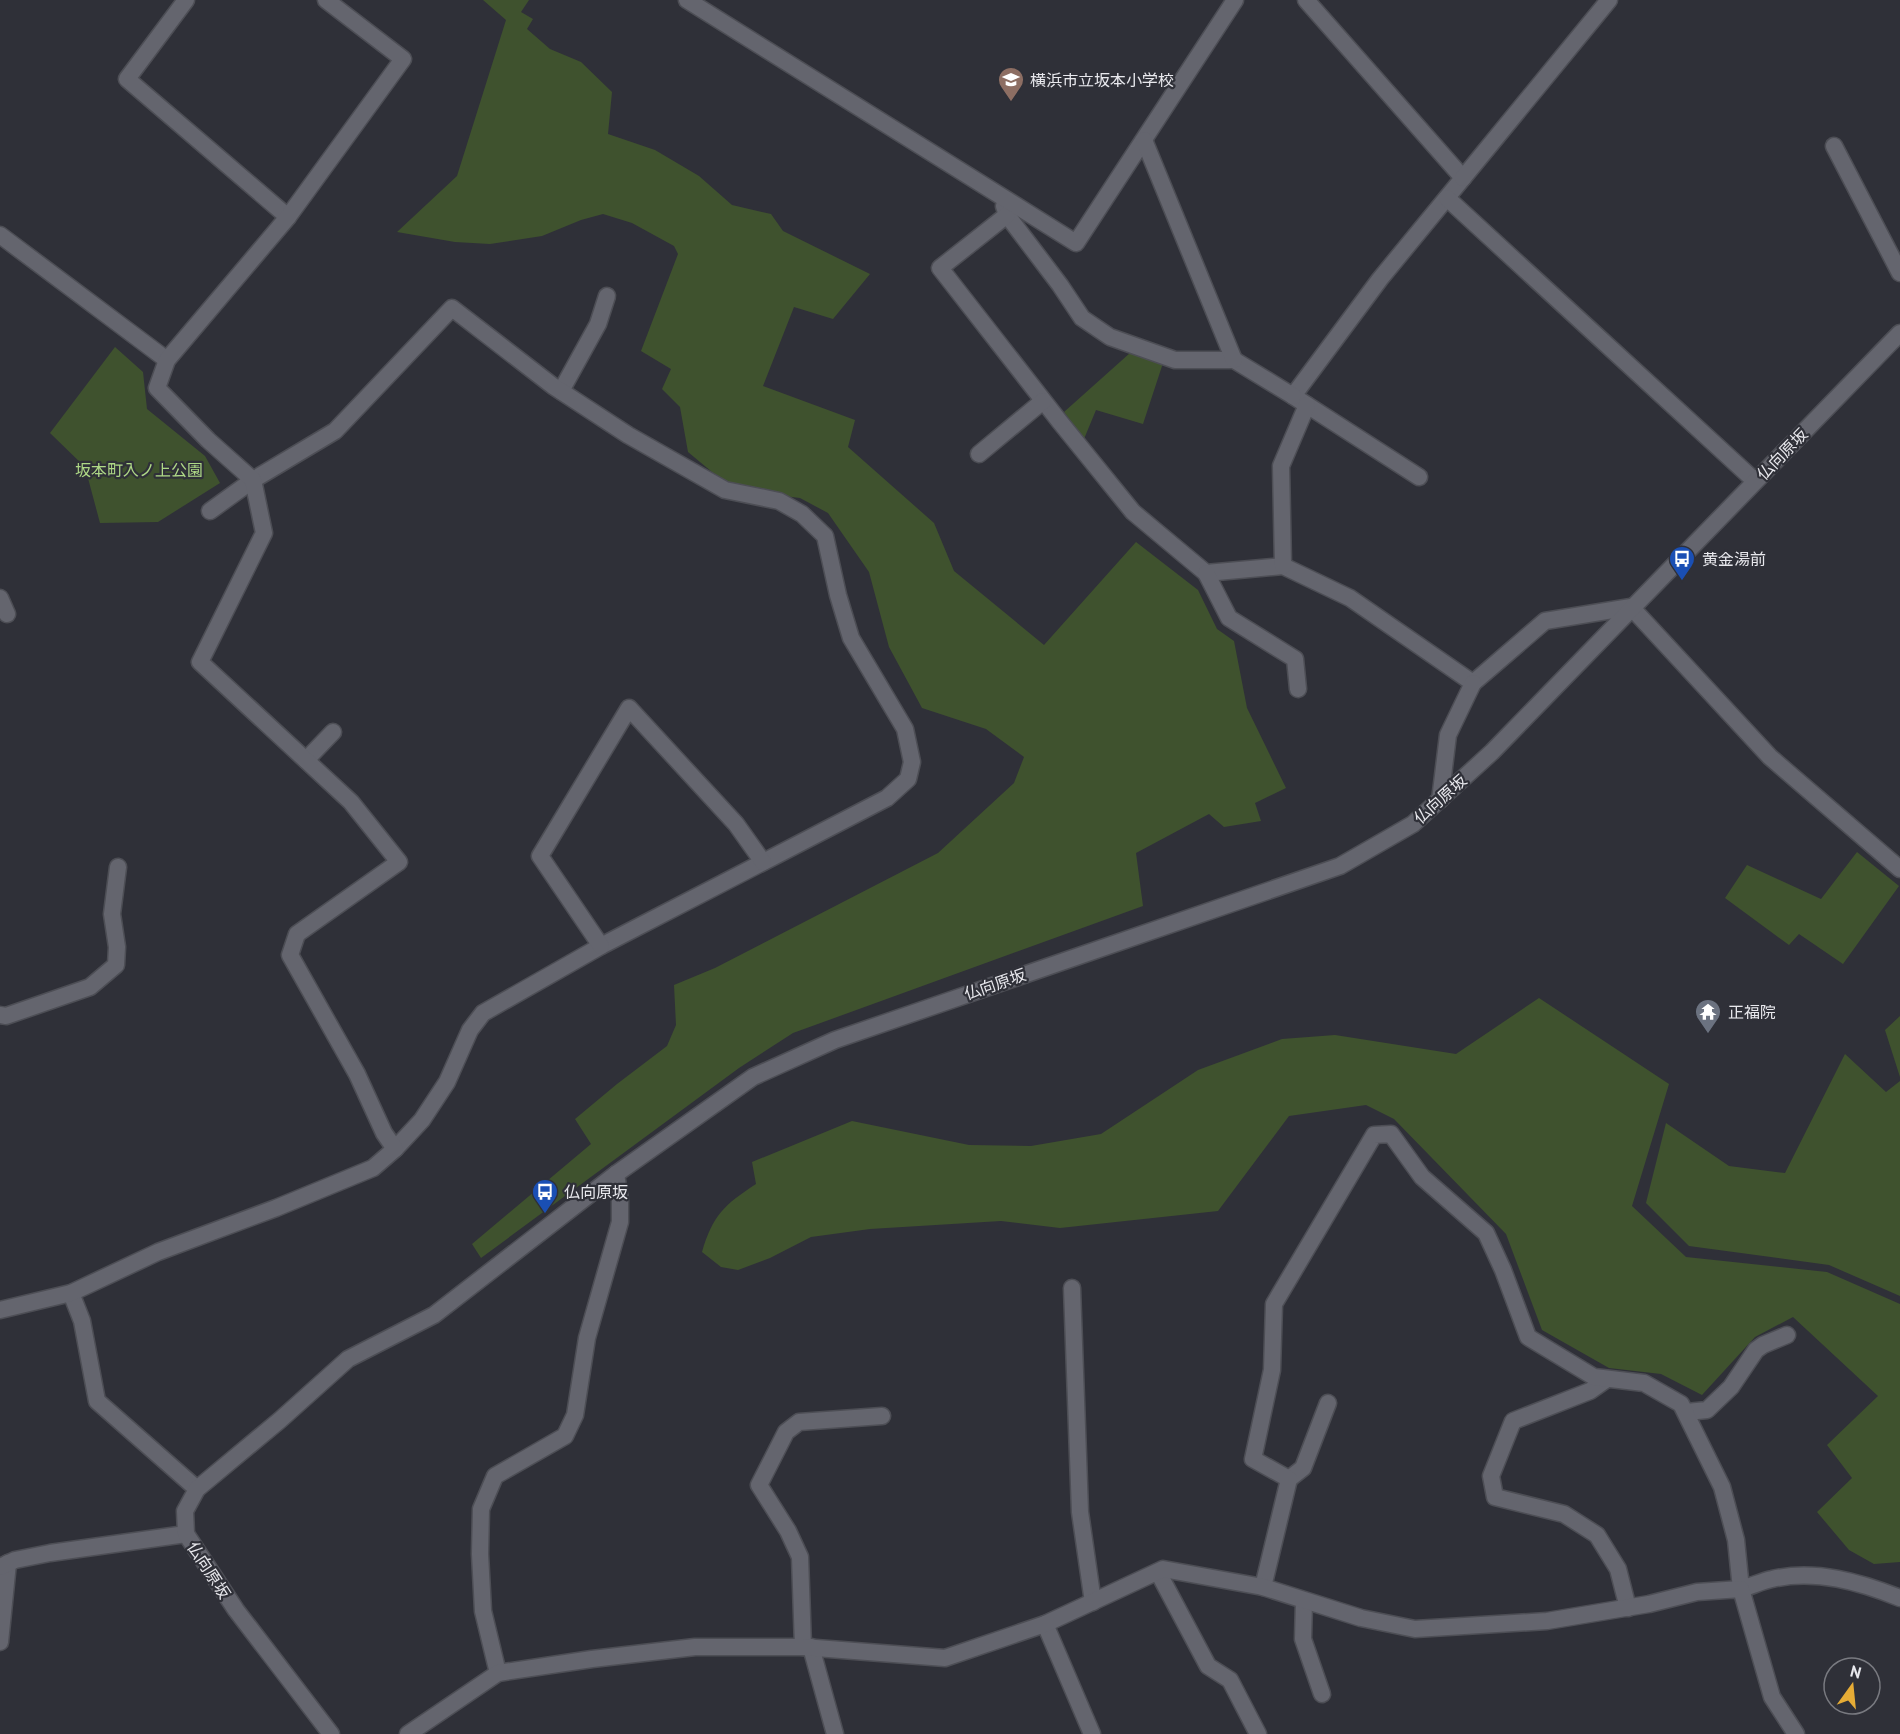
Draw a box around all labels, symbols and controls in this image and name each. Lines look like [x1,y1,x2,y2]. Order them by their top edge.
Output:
school or university icon: 横浜市立坂本小学校 [996,65,1026,103]
place label: 横浜市立坂本小学校 [1030,70,1174,90]
street label: 仏向原坂 [1753,424,1811,484]
park label: 坂本町入ノ上公園 [75,460,203,480]
bus stop icon: 黄金湯前 [1667,544,1697,582]
place label: 黄金湯前 [1702,549,1766,569]
street label: 仏向原坂 [1410,770,1470,828]
street label: 仏向原坂 [961,964,1029,1004]
temple icon: 正福院 [1693,997,1723,1035]
place label: 正福院 [1728,1002,1776,1022]
bus stop icon: 仏向原坂 [530,1177,560,1215]
place label: 仏向原坂 [564,1182,628,1202]
street label: 仏向原坂 [183,1538,235,1602]
north arrow [1822,1656,1882,1716]
text: N [1848,1660,1864,1683]

